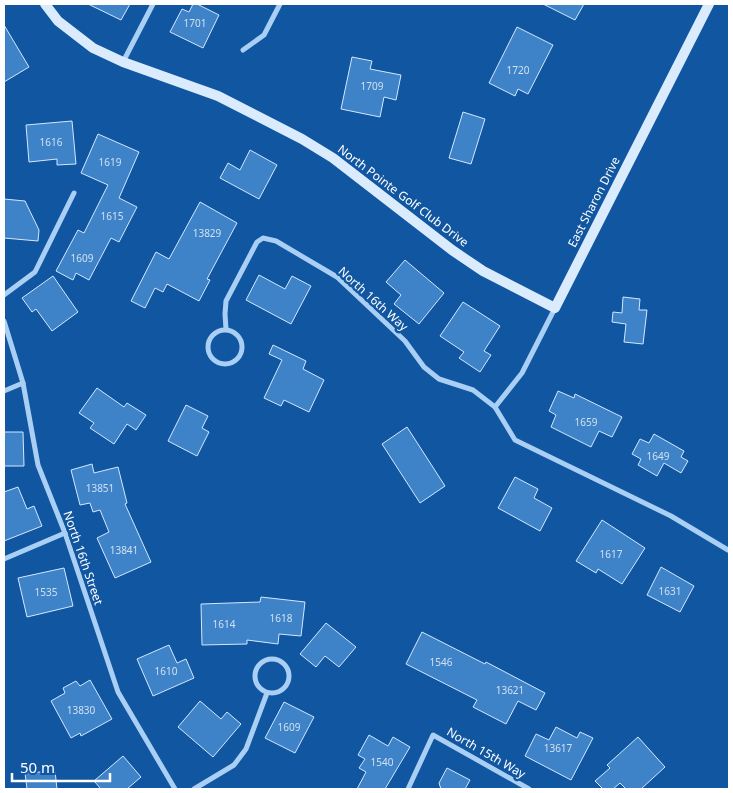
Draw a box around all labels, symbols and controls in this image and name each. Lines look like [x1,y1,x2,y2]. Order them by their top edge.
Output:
house number: 1701 [184,16,206,30]
house number: 1720 [507,63,530,77]
house number: 1709 [361,79,384,93]
house number: 1616 [40,135,63,149]
street label: North Pointe Golf Club Drive [334,141,473,251]
street label: East Sharon Drive [563,153,624,250]
house number: 1619 [99,155,122,169]
house number: 1615 [101,209,124,223]
house number: 13829 [193,226,222,240]
house number: 1609 [71,251,94,265]
street label: North 16th Way [335,263,413,335]
house number: 1659 [575,415,598,429]
house number: 1649 [647,449,670,463]
house number: 13851 [86,481,114,495]
street label: North 16th Street [59,509,108,608]
house number: 13841 [110,543,138,557]
house number: 1617 [600,547,623,561]
house number: 1631 [659,584,681,598]
house number: 1535 [35,585,58,599]
house number: 1618 [270,611,293,625]
house number: 1614 [213,617,236,631]
house number: 1546 [430,655,453,669]
house number: 1610 [155,664,178,678]
house number: 13621 [496,683,524,697]
house number: 13830 [67,703,96,717]
house number: 1609 [278,720,301,734]
street label: North 15th Way [444,723,530,783]
house number: 13617 [544,741,573,755]
scale bar [12,750,110,782]
house number: 1540 [371,755,394,769]
text: 50 m [20,757,55,777]

